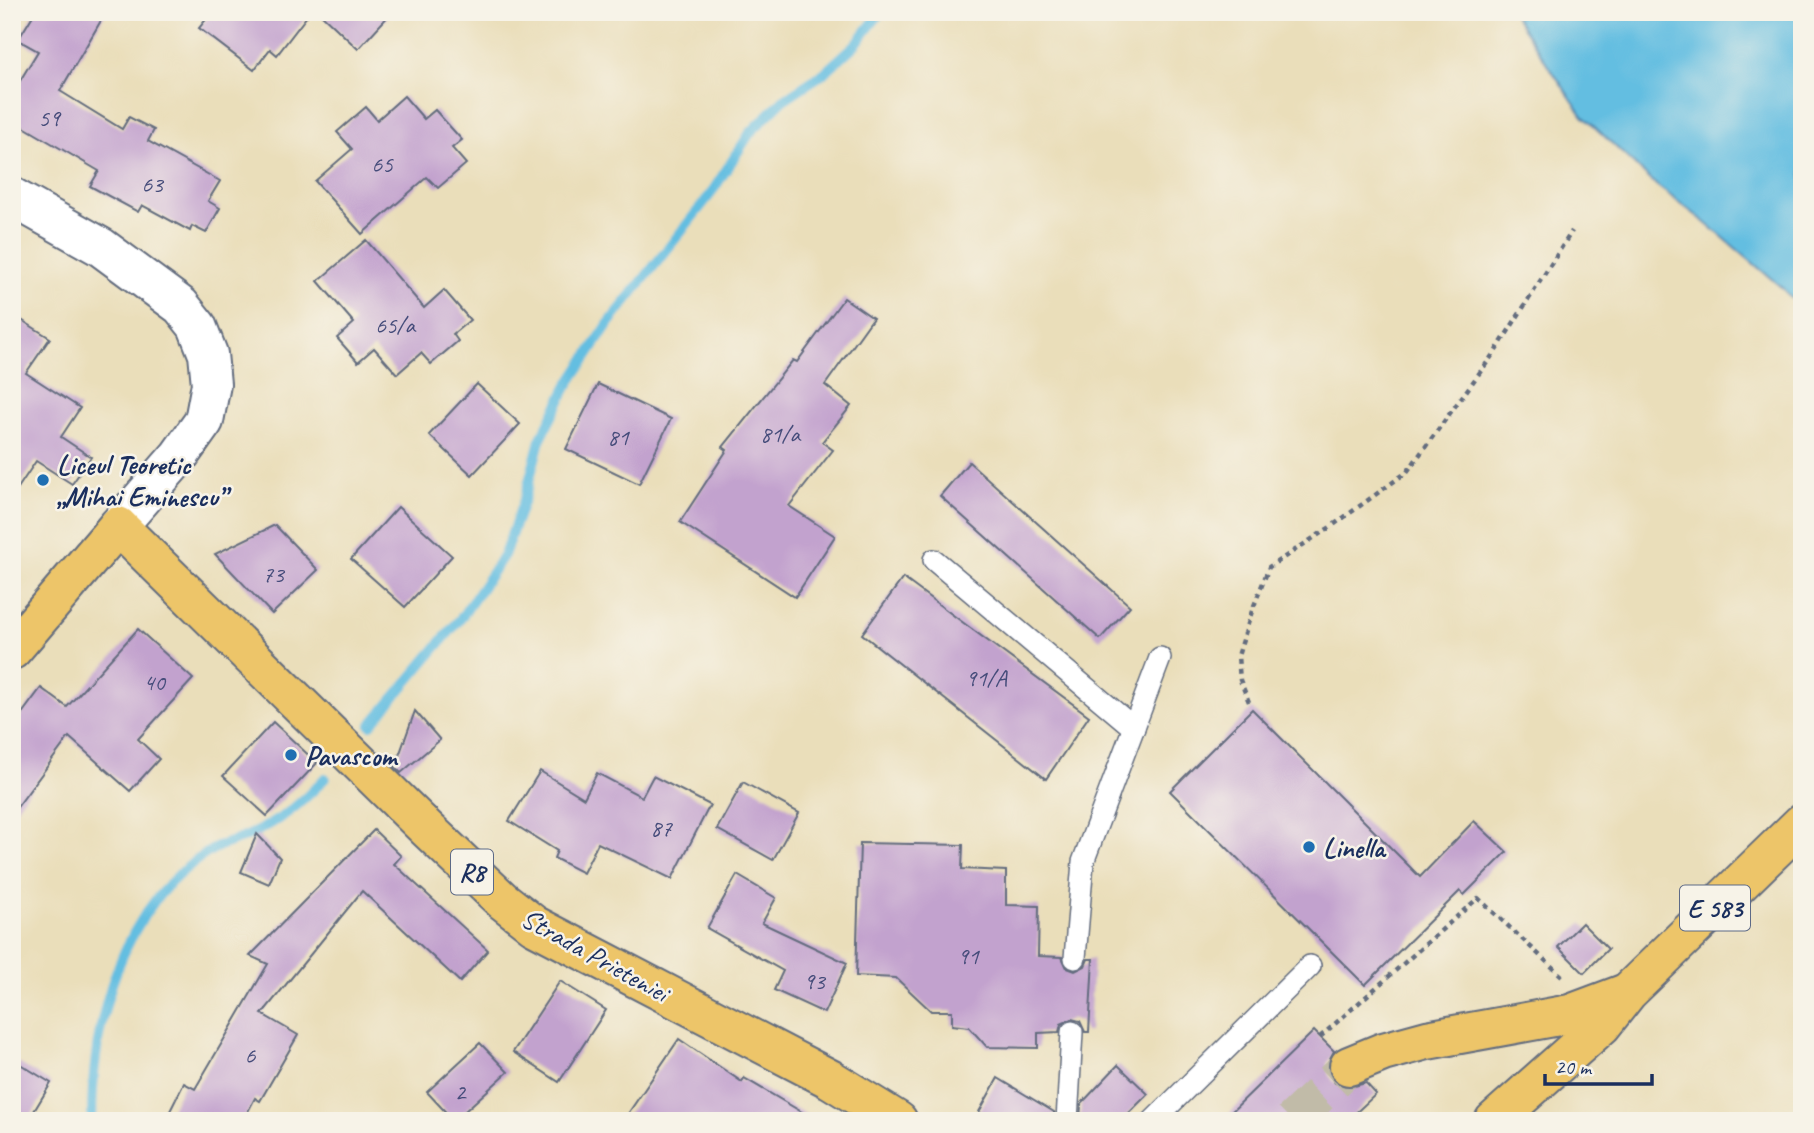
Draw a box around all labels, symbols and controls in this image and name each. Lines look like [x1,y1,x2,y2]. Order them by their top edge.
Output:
house number: 59 [38,103,62,133]
house number: 65 [371,149,394,179]
house number: 63 [141,169,165,199]
house number: 65/a [375,310,417,340]
house number: 81/a [760,419,802,449]
house number: 81 [607,422,630,452]
place label: Liceul Teoretic „Mihai Eminescu” [57,447,232,514]
marker: Liceul Teoretic „Mihai Eminescu” [35,472,51,488]
house number: 73 [262,559,286,589]
house number: 91/A [965,663,1008,693]
house number: 40 [143,667,167,697]
place label: Pavascom [305,738,399,773]
marker: Pavascom [283,747,299,763]
house number: 87 [650,813,673,843]
place label: Linella [1323,830,1387,865]
marker: Linella [1301,839,1317,855]
road number: R8 [451,850,493,894]
road number: E 583 [1680,886,1750,931]
street label: Strada Prieteniei [515,900,678,1012]
house number: 91 [957,941,980,971]
house number: 93 [803,966,827,996]
house number: 6 [245,1040,257,1070]
scale bar [1545,1042,1651,1086]
text: 20 m [1555,1054,1593,1080]
house number: 2 [455,1077,468,1107]

